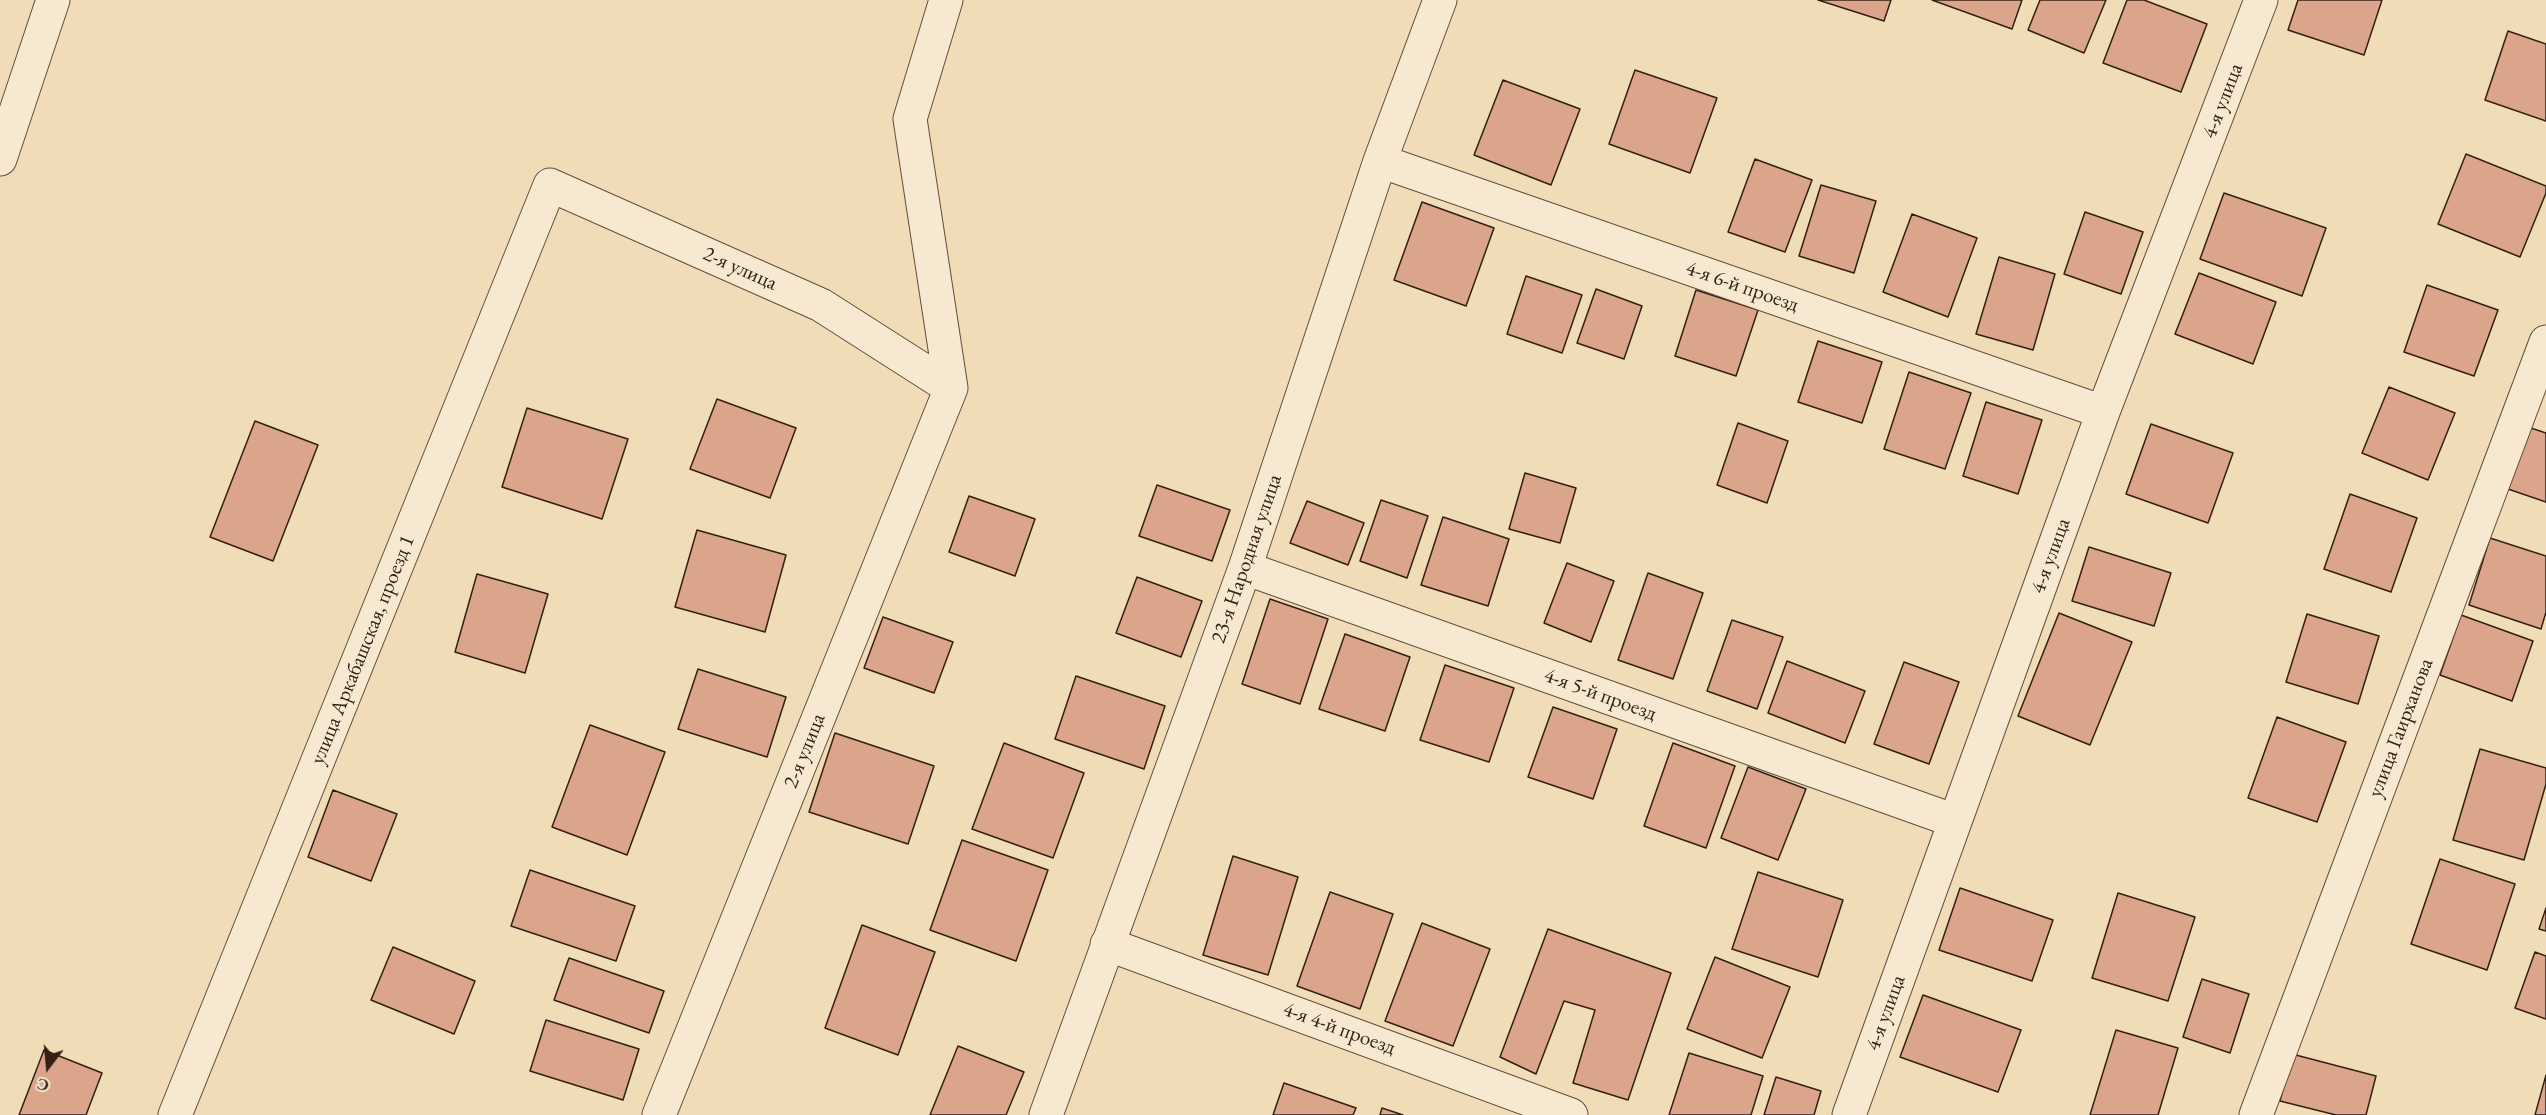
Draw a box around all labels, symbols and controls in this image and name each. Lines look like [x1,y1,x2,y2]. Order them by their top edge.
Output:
street label: 4-я улица [2197,60,2249,142]
street label: 2-я улица [699,242,781,296]
street label: 4-я 6-й проезд [1682,256,1802,318]
street label: 23-я Народная улица [1206,471,1288,647]
street label: 4-я улица [2026,515,2076,597]
street label: улица Аркабашская, проезд 1 [305,532,421,768]
street label: улица Гаирханова [2363,655,2439,801]
street label: 4-я 5-й проезд [1540,663,1660,727]
street label: 2-я улица [779,710,831,792]
street label: 4-я улица [1861,972,1911,1054]
street label: 4-я 4-й проезд [1279,997,1399,1061]
north arrow [18,1037,78,1097]
text: С [35,1073,51,1096]

